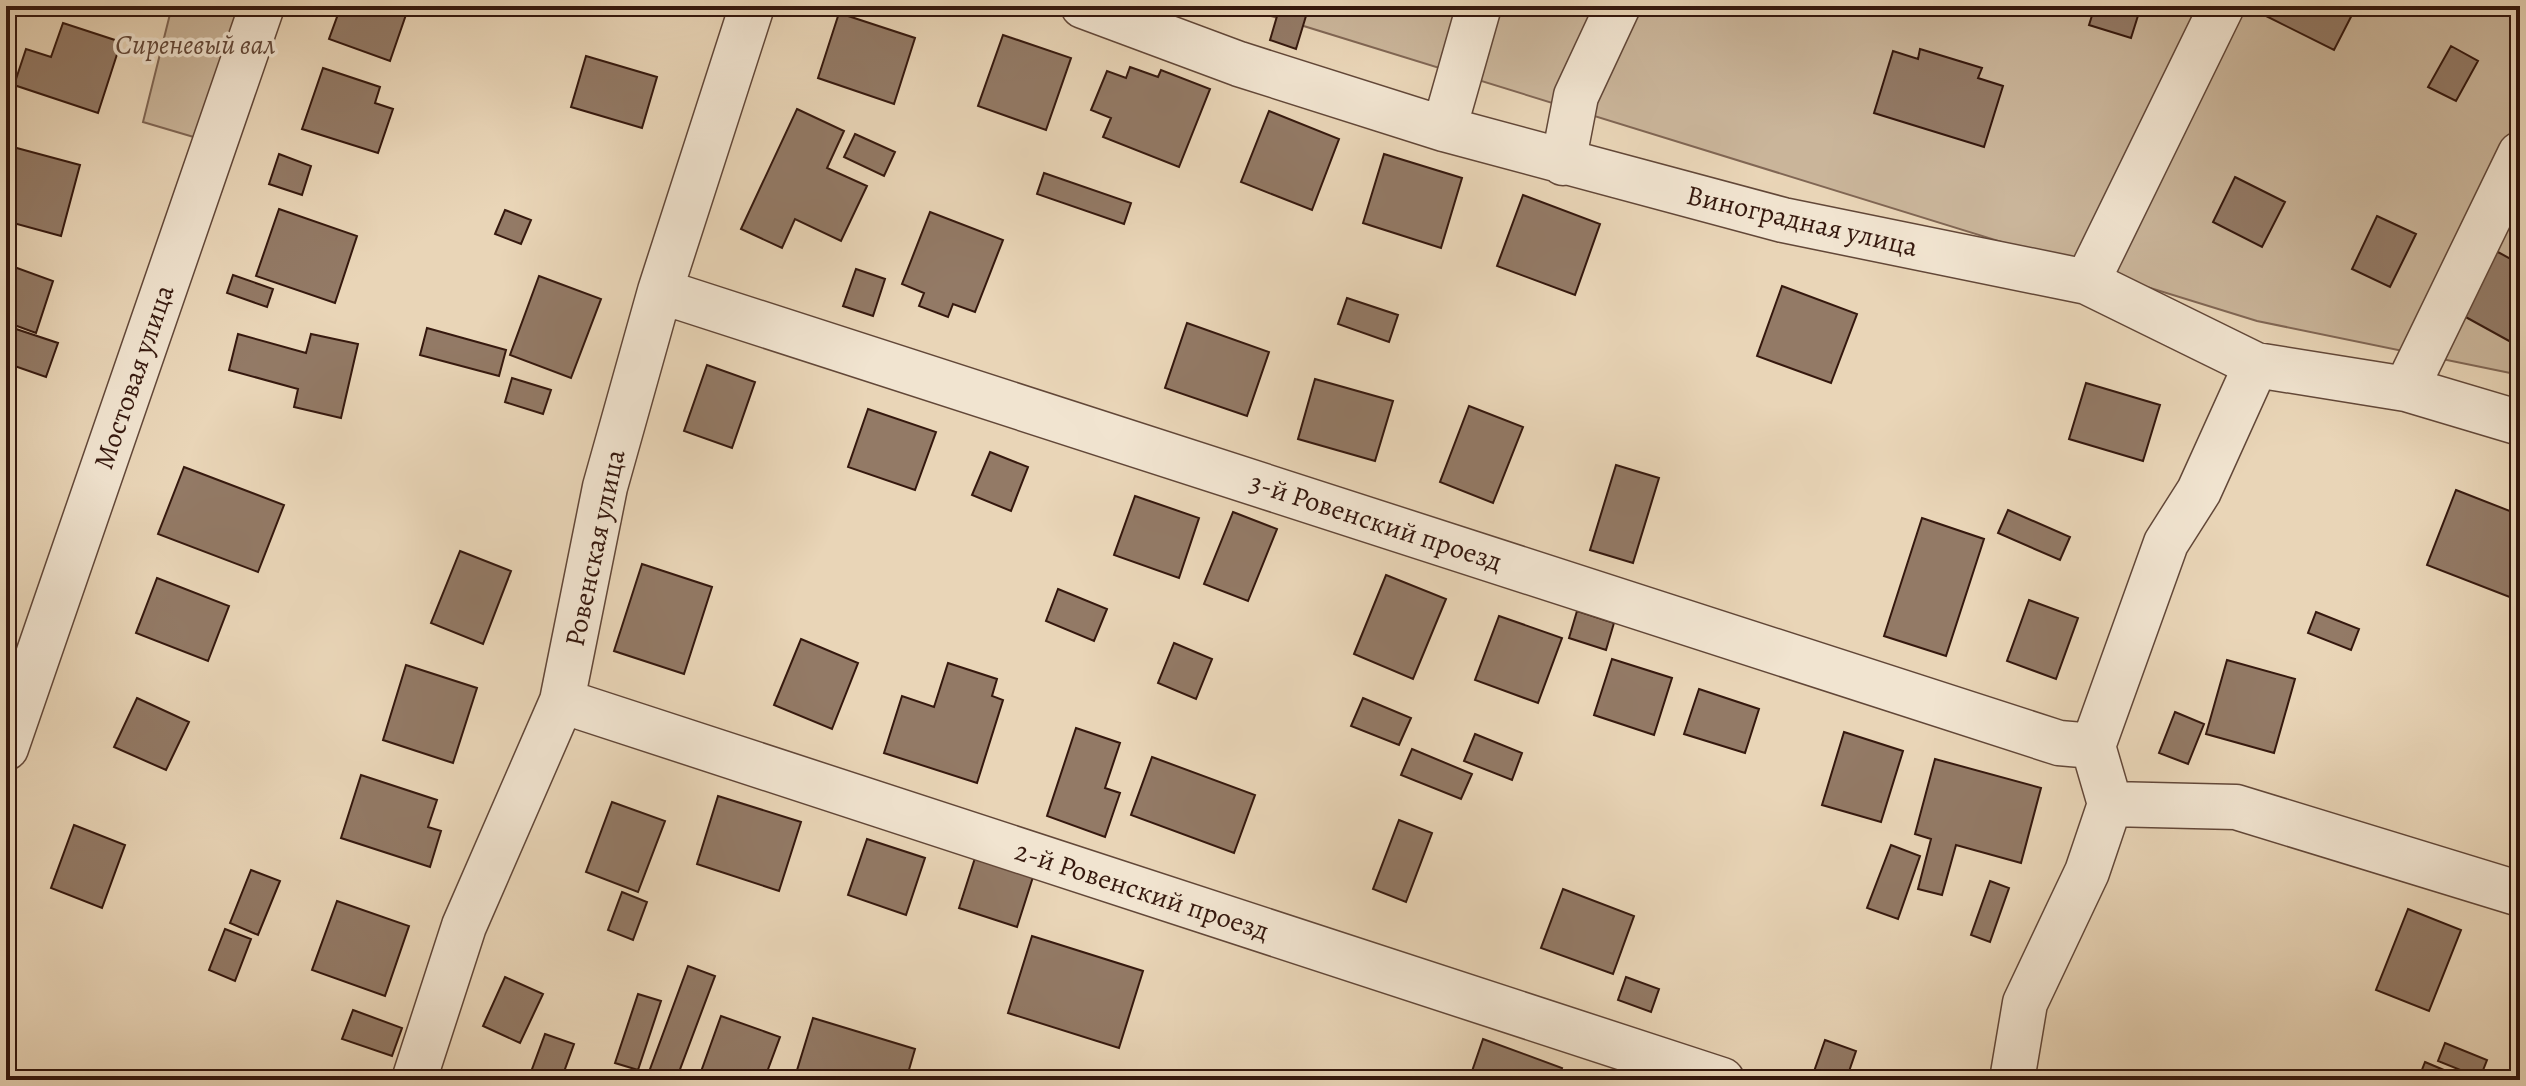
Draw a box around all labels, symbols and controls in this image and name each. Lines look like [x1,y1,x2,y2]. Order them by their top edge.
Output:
park label: Сиреневый вал [115,26,275,64]
street label: Виноградная улица [1683,176,1921,266]
street label: Мостовая улица [85,280,183,474]
street label: Ровенская улица [556,446,634,650]
street label: 3-й Ровенский проезд [1245,463,1507,581]
street label: 2-й Ровенский проезд [1010,832,1274,950]

